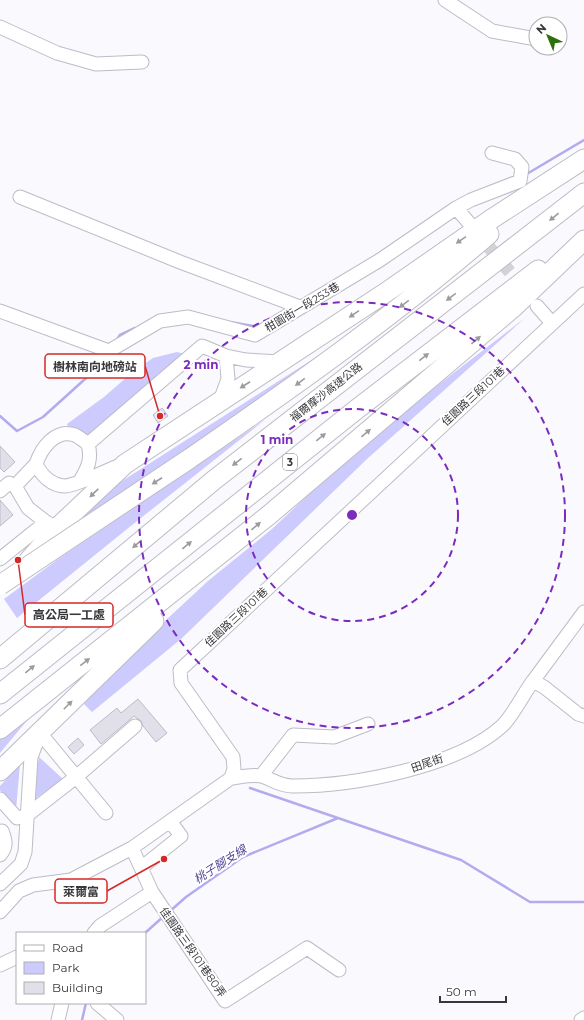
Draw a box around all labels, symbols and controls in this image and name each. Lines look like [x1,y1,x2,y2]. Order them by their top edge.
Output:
north arrow [528,16,568,56]
text: N [533,21,549,37]
one-way arrow [548,213,559,222]
one-way arrow [456,236,467,244]
street label: 柑園街一段253巷 [262,279,342,335]
one-way arrow [445,293,456,301]
one-way arrow [399,299,409,307]
one-way arrow [348,310,360,317]
one-way arrow [471,335,481,344]
one-way arrow [418,353,429,362]
callout: 樹林南向地磅站 [45,354,145,378]
text: 2 min [184,357,218,372]
text: 樹林南向地磅站 [53,359,137,374]
street label: 福爾摩沙高速公路 [287,359,365,425]
street label: 佳園路三段101巷 [439,363,507,429]
one-way arrow [295,378,306,386]
one-way arrow [239,381,251,388]
one-way arrow [361,428,372,437]
text: 1 min [261,432,293,447]
one-way arrow [316,433,327,442]
road number: 3 [283,454,297,470]
one-way arrow [231,457,242,466]
one-way arrow [152,477,162,485]
one-way arrow [89,488,99,497]
centre of rings [345,508,359,522]
one-way arrow [251,521,262,530]
one-way arrow [131,540,142,549]
one-way arrow [181,540,192,549]
street label: 佳園路三段101巷 [202,584,270,650]
callout: 高公局一工處 [25,603,113,627]
text: 高公局一工處 [33,607,105,622]
one-way arrow [80,657,91,666]
one-way arrow [25,665,36,674]
one-way arrow [63,700,73,710]
street label: 田尾街 [409,751,445,775]
water label: 桃子腳支線 [191,840,251,887]
callout: 萊爾富 [55,879,107,903]
text: 萊爾富 [63,884,99,899]
street label: 佳園路三段101巷80弄 [157,904,229,1000]
legend [16,932,146,1004]
text: Road [52,940,83,955]
text: Park [52,960,80,975]
scale bar [440,978,506,1004]
text: Building [52,980,103,995]
text: 50 m [446,984,477,999]

